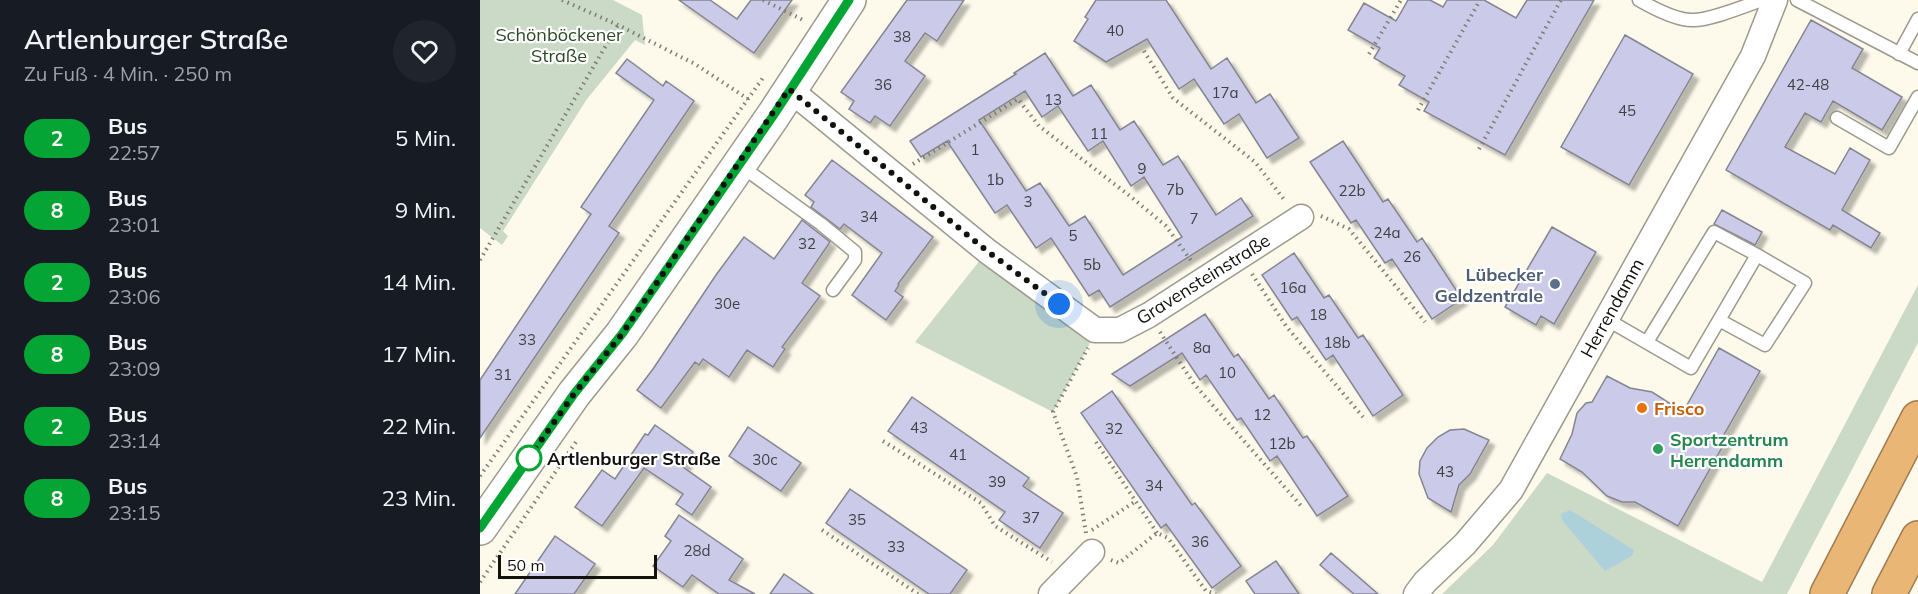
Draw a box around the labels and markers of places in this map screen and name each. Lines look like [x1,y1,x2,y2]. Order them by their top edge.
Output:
place label: Lübecker Geldzentrale [1434,263,1544,307]
marker: Lübecker Geldzentrale [1548,277,1562,291]
place label: Frisco [1654,397,1704,420]
marker: Frisco [1635,401,1649,415]
place label: Sportzentrum Herrendamm [1670,428,1789,472]
marker: Sportzentrum Herrendamm [1651,442,1665,456]
marker: Artlenburger Straße [516,445,542,471]
place label: Artlenburger Straße [547,447,721,470]

